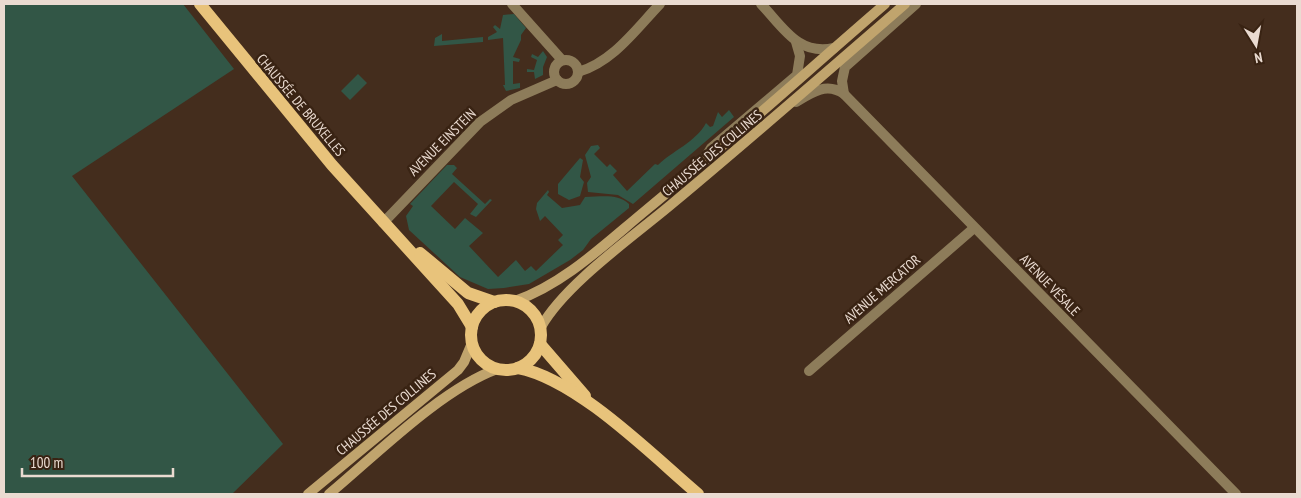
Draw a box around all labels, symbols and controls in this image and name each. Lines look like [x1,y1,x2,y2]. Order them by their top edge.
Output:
north arrow [1231,20,1281,70]
text: N [1253,48,1264,67]
street label: CHAUSSÉE DE BRUXELLES [253,50,349,160]
street label: AVENUE EINSTEIN [404,104,480,180]
street label: CHAUSSÉE DES COLLINES [658,106,766,200]
street label: AVENUE VÉSALE [1016,250,1084,320]
street label: AVENUE MERCATOR [840,251,924,327]
street label: CHAUSSÉE DES COLLINES [332,365,440,459]
scale bar [22,446,174,478]
text: 100 m [30,453,63,472]

